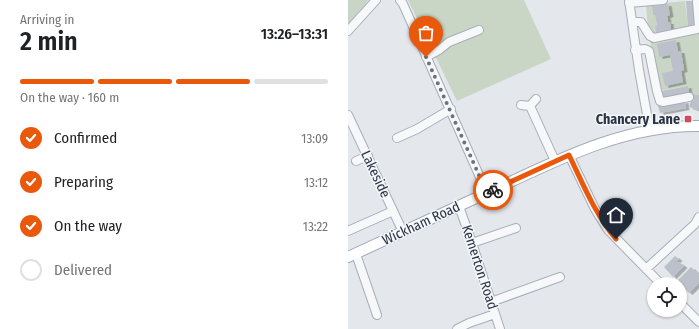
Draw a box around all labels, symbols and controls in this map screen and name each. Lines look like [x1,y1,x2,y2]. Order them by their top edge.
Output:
text: Arriving in [20,12,74,27]
pin [409,16,443,57]
icon: bag [415,22,437,44]
text: 13:26–13:31 [261,25,328,43]
text: 2 min [20,26,78,57]
text: On the way · 160 m [20,90,119,105]
place label: Chancery Lane [596,111,680,128]
marker: Chancery Lane [683,114,693,124]
icon: check [20,127,42,149]
text: Confirmed [54,129,117,147]
text: 13:09 [301,131,328,146]
street label: Lakeside [357,148,394,201]
courier [473,170,513,210]
icon: check [20,171,42,193]
text: Preparing [54,173,113,191]
text: 13:12 [304,175,328,190]
icon: bike [482,179,504,201]
street label: Wickham Road [380,198,463,249]
pin [599,198,633,239]
icon: home [605,204,627,226]
icon: check [20,215,42,237]
text: On the way [54,217,122,235]
text: 13:22 [303,219,328,234]
street label: Kemerton Road [458,223,501,312]
text: Delivered [54,261,112,279]
map controls [647,277,687,317]
button: locate [647,277,687,317]

